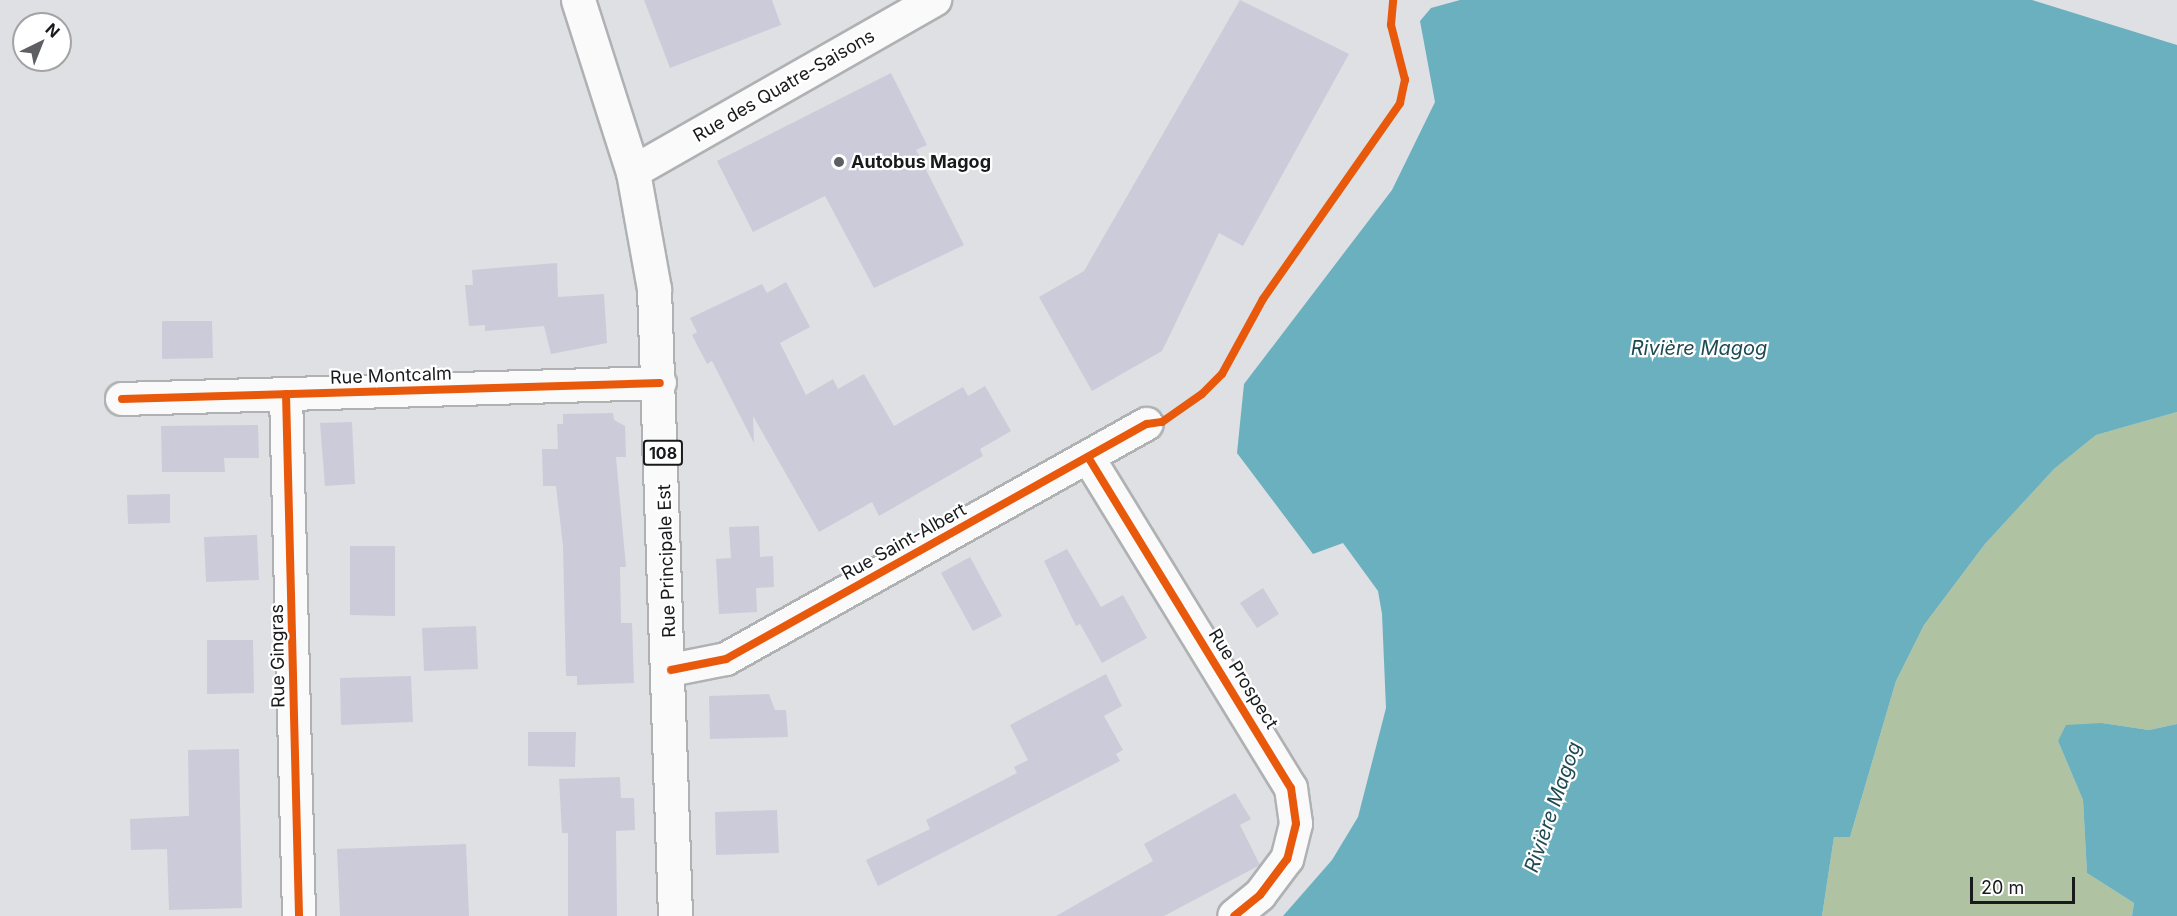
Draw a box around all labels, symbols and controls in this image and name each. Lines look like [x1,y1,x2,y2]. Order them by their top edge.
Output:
north arrow [12,12,72,72]
text: N [42,19,64,42]
street label: Rue des Quatre-Saisons [689,25,879,147]
place label: Autobus Magog [851,151,991,173]
marker: Autobus Magog [832,155,846,169]
water label: Rivière Magog [1631,336,1767,360]
street label: Rue Montcalm [330,363,452,389]
road number: 108 [642,440,684,466]
street label: Rue Principale Est [654,484,680,638]
street label: Rue Saint-Albert [838,499,970,585]
street label: Rue Gingras [266,604,290,708]
street label: Rue Prospect [1204,625,1282,733]
water label: Rivière Magog [1519,739,1587,875]
scale bar [1973,865,2078,903]
text: 20 m [1981,877,2024,898]

